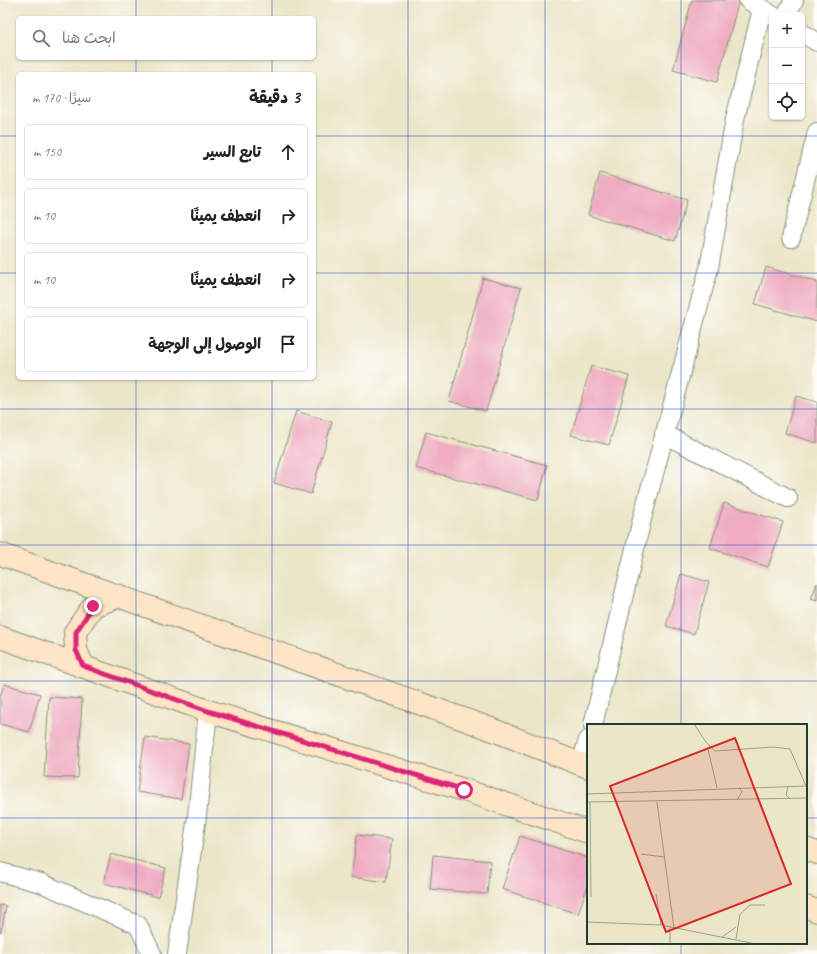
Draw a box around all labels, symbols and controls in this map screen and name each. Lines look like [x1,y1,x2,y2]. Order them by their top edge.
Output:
map controls [769,12,805,120]
button: + [769,12,805,48]
search box [16,16,316,60]
icon: search [30,27,52,49]
text: ابحث هنا [62,29,116,48]
button: − [769,48,805,84]
button: locate [769,84,805,120]
text: 3 دقيقة [249,87,300,108]
text: سيرًا · 170 m [32,90,91,106]
icon: ahead [277,141,299,163]
text: تابع السير [204,143,261,162]
text: 150 m [33,144,61,160]
icon: right [277,205,299,227]
text: انعطف يمينًا [190,207,261,226]
text: 10 m [33,208,55,224]
icon: right [277,269,299,291]
text: انعطف يمينًا [190,271,261,290]
text: 10 m [33,272,55,288]
icon: arrive [277,333,299,355]
text: الوصول إلى الوجهة [148,335,261,354]
route end [84,597,102,615]
inset map [587,724,807,944]
route start [455,781,473,799]

